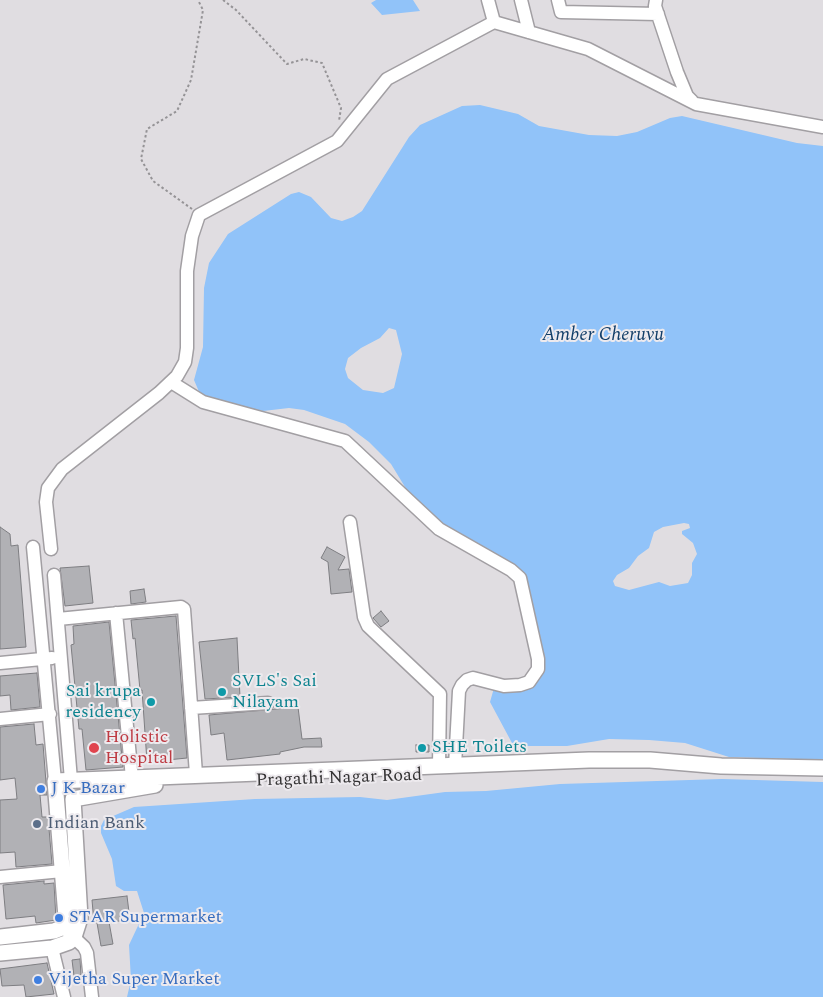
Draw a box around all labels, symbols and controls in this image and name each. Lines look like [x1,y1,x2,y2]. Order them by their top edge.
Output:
water label: Amber Cheruvu [542,325,664,347]
place label: SVLS's Sai Nilayam [232,671,317,714]
place label: Sai krupa residency [65,681,141,724]
marker: SVLS's Sai Nilayam [216,686,228,698]
marker: Sai krupa residency [145,696,157,708]
place label: Holistic Hospital [105,727,173,770]
place label: SHE Toilets [432,737,527,759]
marker: Holistic Hospital [87,741,101,755]
marker: SHE Toilets [416,742,428,754]
street label: Pragathi Nagar Road [256,765,422,793]
place label: J K Bazar [51,778,125,800]
marker: J K Bazar [35,783,47,795]
place label: Indian Bank [47,813,145,835]
marker: Indian Bank [31,818,43,830]
place label: STAR Supermarket [69,907,222,929]
marker: STAR Supermarket [53,912,65,924]
place label: Vijetha Super Market [48,969,220,991]
marker: Vijetha Super Market [32,974,44,986]

